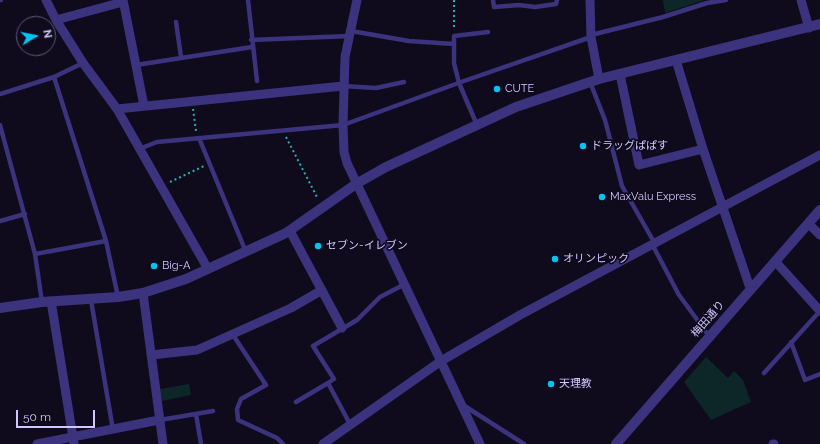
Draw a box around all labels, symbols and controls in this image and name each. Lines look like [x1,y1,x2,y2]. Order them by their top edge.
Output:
north arrow [16,16,56,56]
text: N [40,29,54,39]
place label: CUTE [505,82,534,96]
marker: CUTE [492,84,502,94]
place label: ドラッグぱぱす [591,139,668,153]
marker: ドラッグぱぱす [578,141,588,151]
place label: MaxValu Express [610,190,696,204]
marker: MaxValu Express [597,192,607,202]
place label: セブン-イレブン [326,239,408,253]
marker: セブン-イレブン [313,241,323,251]
place label: オリンピック [563,252,629,266]
marker: オリンピック [550,254,560,264]
place label: Big-A [162,259,191,273]
marker: Big-A [149,261,159,271]
street label: 梅田通り [689,298,727,340]
place label: 天理教 [559,377,592,391]
marker: 天理教 [546,379,556,389]
scale bar [18,402,97,428]
text: 50 m [23,410,51,424]

